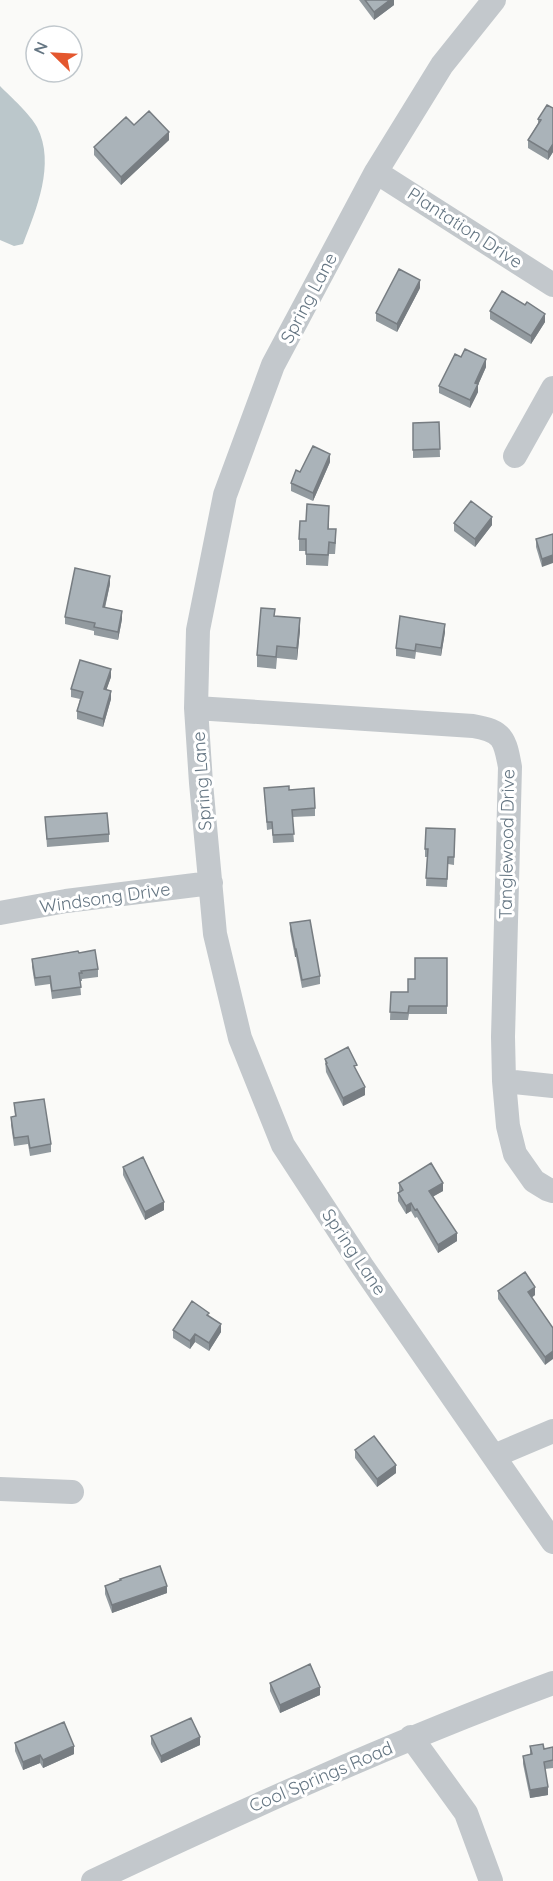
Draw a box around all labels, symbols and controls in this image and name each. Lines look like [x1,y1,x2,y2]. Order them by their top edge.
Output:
north arrow [24,24,84,84]
text: N [29,38,52,57]
street label: Plantation Drive [403,182,527,273]
street label: Spring Lane [275,248,342,347]
street label: Spring Lane [187,731,216,831]
street label: Tanglewood Drive [494,769,519,919]
street label: Windsong Drive [38,877,172,918]
street label: Spring Lane [317,1204,392,1299]
street label: Cool Springs Road [246,1736,396,1817]

